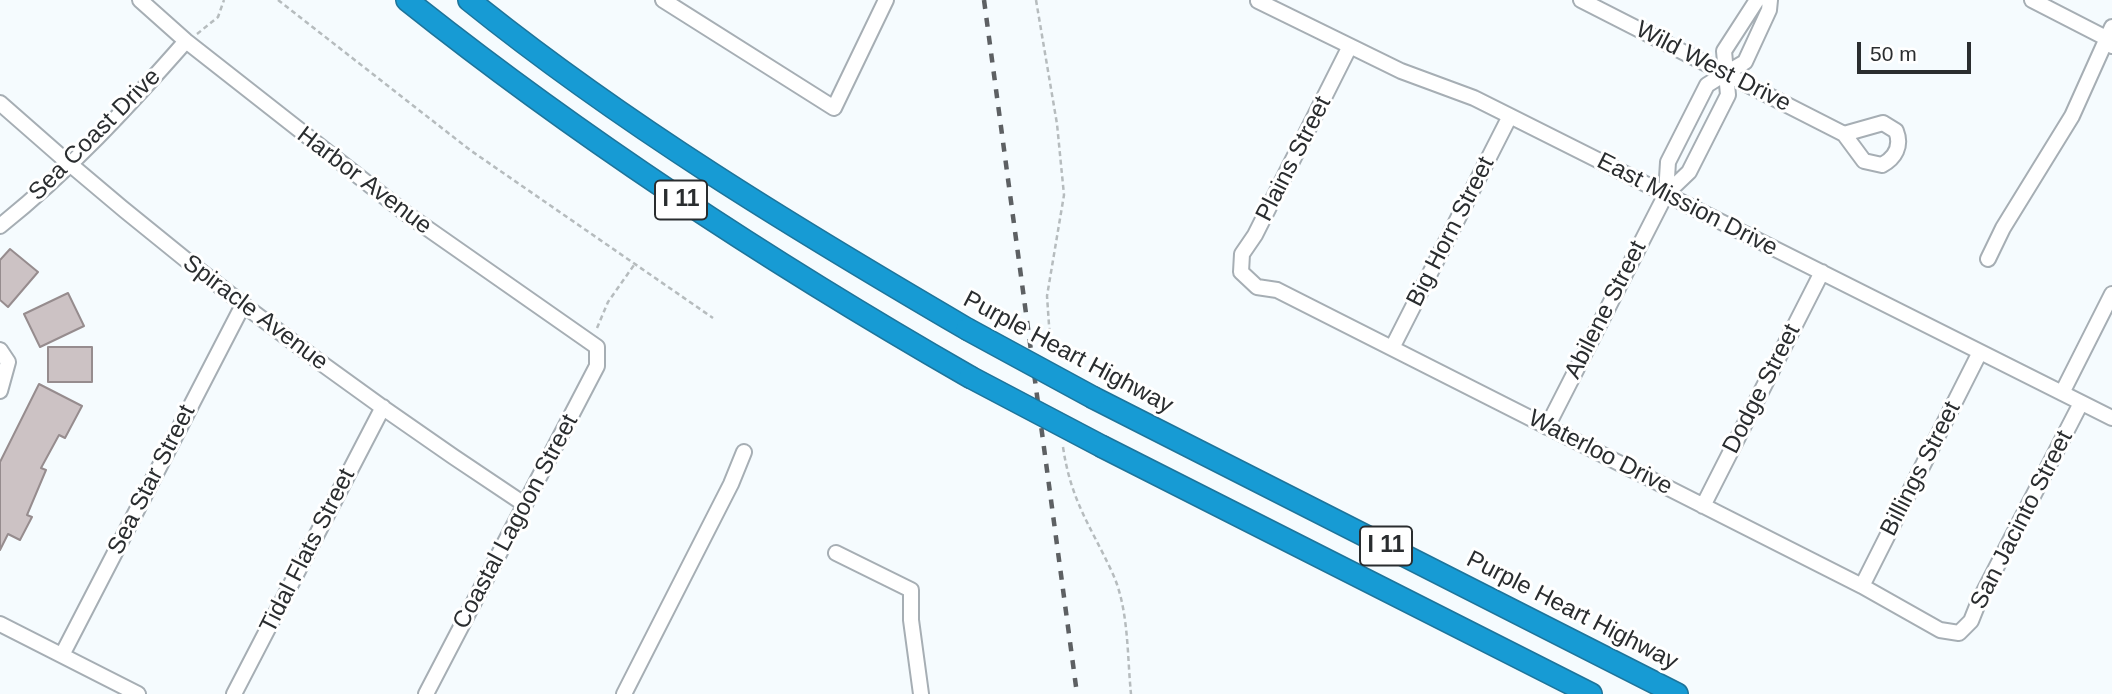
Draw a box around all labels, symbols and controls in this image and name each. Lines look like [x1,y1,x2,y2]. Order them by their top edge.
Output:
street label: Wild West Drive [1631,16,1795,118]
scale bar [1860,28,1974,72]
text: 50 m [1870,42,1917,65]
street label: Sea Coast Drive [23,63,167,207]
street label: Plains Street [1250,92,1338,226]
street label: Harbor Avenue [291,121,437,241]
street label: East Mission Drive [1592,147,1782,263]
street label: Big Horn Street [1401,152,1501,312]
road number: I 11 [655,181,707,220]
street label: Abilene Street [1559,236,1653,384]
street label: Spiracle Avenue [177,249,333,377]
street label: Purple Heart Highway [958,285,1178,421]
street label: Dodge Street [1717,319,1807,459]
street label: Billings Street [1875,397,1967,541]
street label: Sea Star Street [102,400,202,560]
street label: Waterloo Drive [1523,404,1677,502]
street label: Coastal Lagoon Street [447,410,585,634]
street label: San Jacinto Street [1965,426,2079,614]
street label: Tidal Flats Street [254,464,362,638]
road number: I 11 [1360,526,1412,566]
street label: Purple Heart Highway [1461,545,1683,677]

